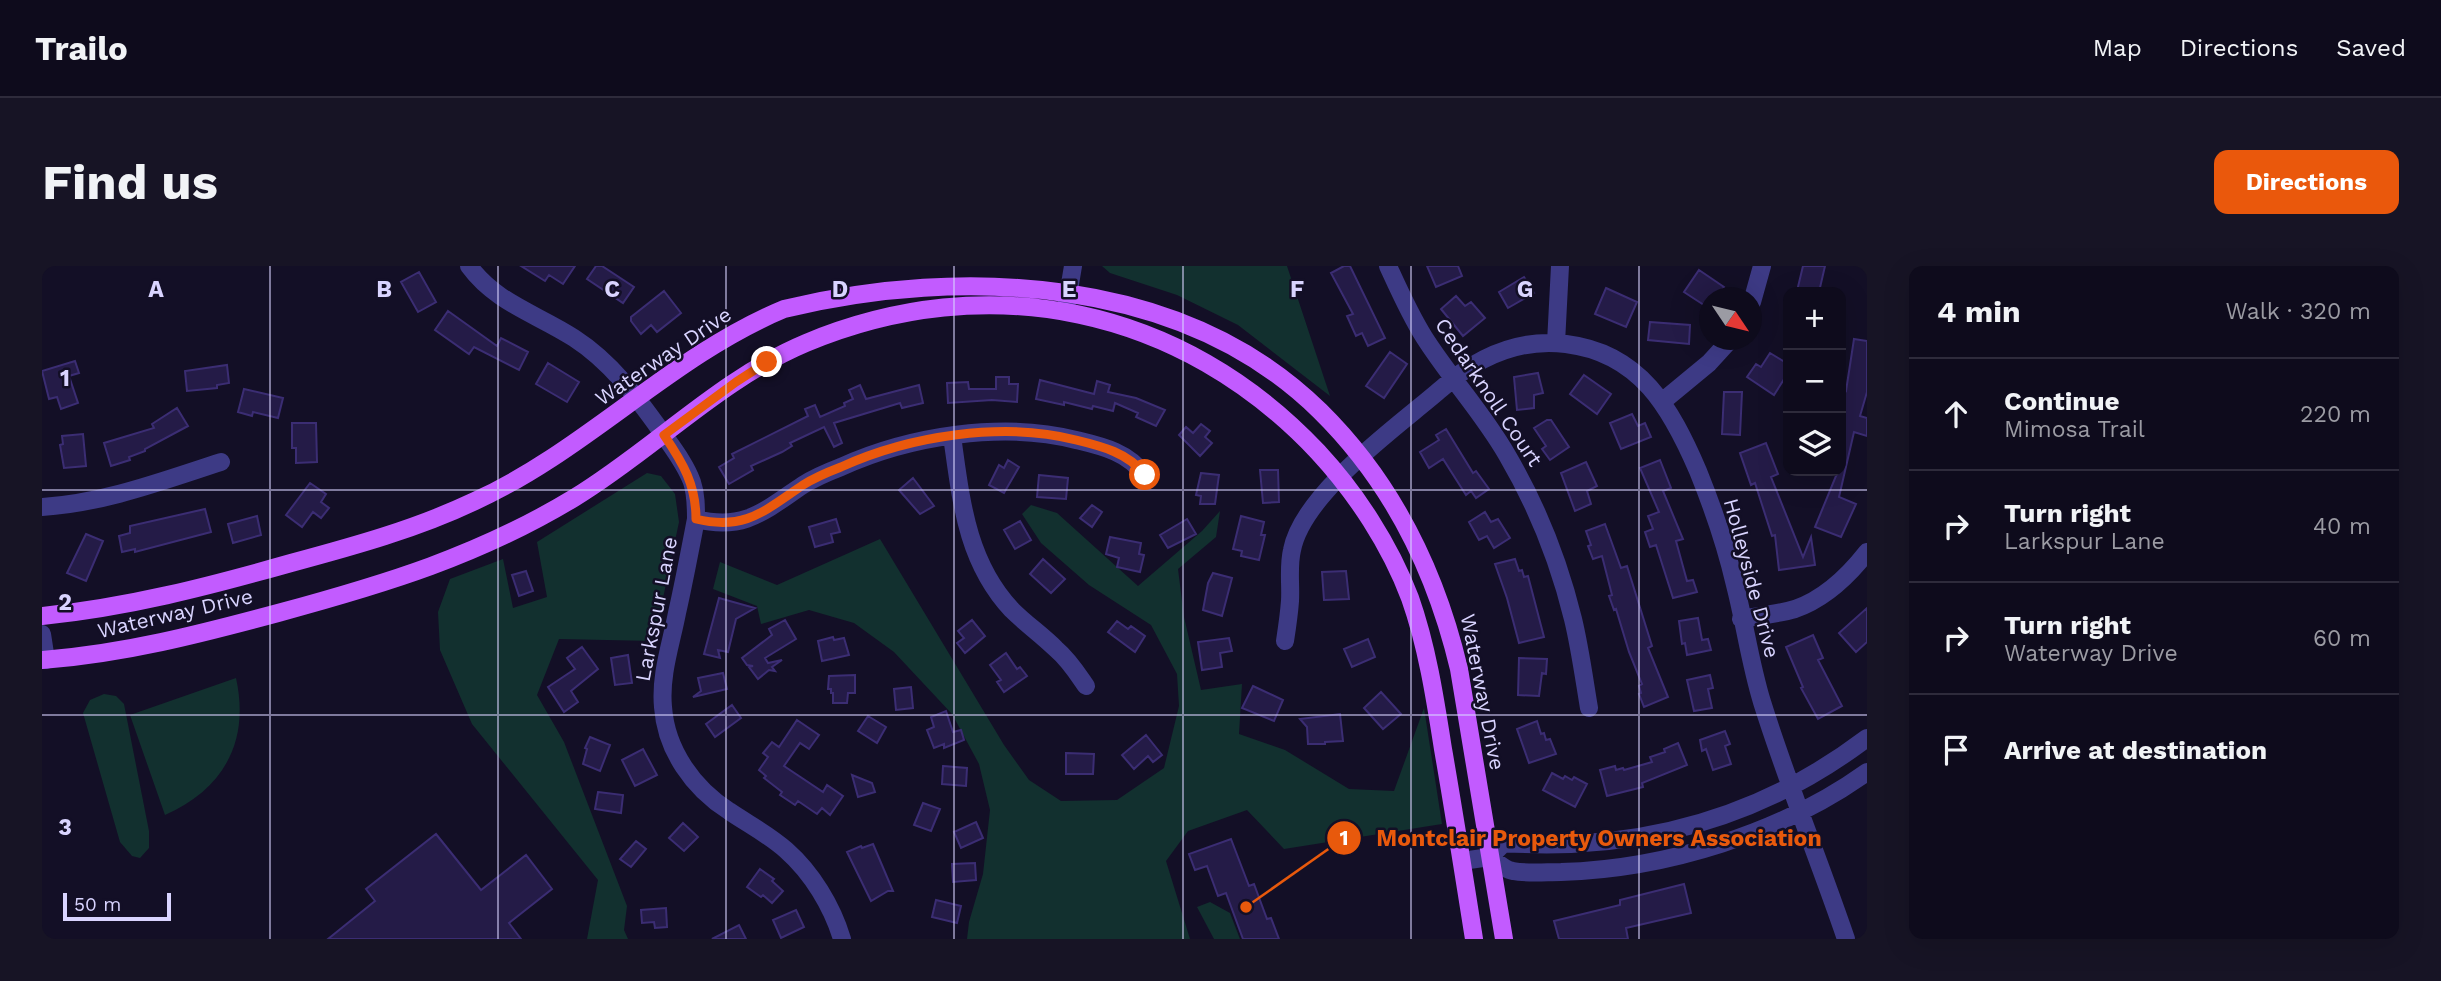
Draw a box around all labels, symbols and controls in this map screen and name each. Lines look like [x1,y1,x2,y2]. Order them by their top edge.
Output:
text: Trailo [35,29,128,68]
text: Map [2093,34,2142,62]
text: Directions [2180,34,2298,62]
text: Saved [2336,34,2406,62]
button: Directions [2214,150,2399,214]
text: Find us [42,153,218,211]
text: A [148,276,164,303]
text: B [376,276,392,303]
text: C [604,276,620,303]
text: D [832,276,848,303]
text: E [1062,276,1076,303]
text: F [1290,276,1304,303]
text: G [1517,276,1533,303]
north arrow [1699,287,1762,350]
map controls [1783,287,1846,476]
button: + [1783,287,1846,350]
text: 4 min [1937,294,2021,329]
text: Walk · 320 m [2225,298,2371,325]
street label: Waterway Drive [590,301,736,411]
street label: Cedarknoll Court [1430,313,1548,471]
route end [751,346,782,377]
button: − [1783,350,1846,413]
text: 1 [60,365,70,392]
text: Continue [2004,386,2120,416]
icon: ahead [1937,395,1975,433]
text: 220 m [2300,401,2371,428]
button: layers [1783,413,1846,476]
text: Mimosa Trail [2004,416,2145,443]
route start [1129,459,1160,490]
street label: Holleyside Drive [1719,495,1785,661]
text: Turn right [2004,498,2131,528]
icon: right [1937,507,1975,545]
text: 40 m [2313,513,2371,540]
text: Larkspur Lane [2004,528,2165,555]
street label: Larkspur Lane [630,535,682,683]
street label: Waterway Drive [95,583,255,643]
text: 2 [58,589,72,616]
text: Turn right [2004,610,2131,640]
street label: Waterway Drive [1456,612,1510,772]
icon: right [1937,619,1975,657]
text: 60 m [2313,625,2371,652]
text: Waterway Drive [2004,640,2178,667]
icon: arrive [1937,731,1975,769]
text: Arrive at destination [2004,735,2267,765]
text: 3 [58,814,72,841]
callout: Montclair Property Owners Association [1326,816,1836,860]
text: 1 [1339,825,1349,850]
text: Montclair Property Owners Association [1376,825,1822,852]
scale bar [63,890,172,922]
text: 50 m [74,893,121,916]

